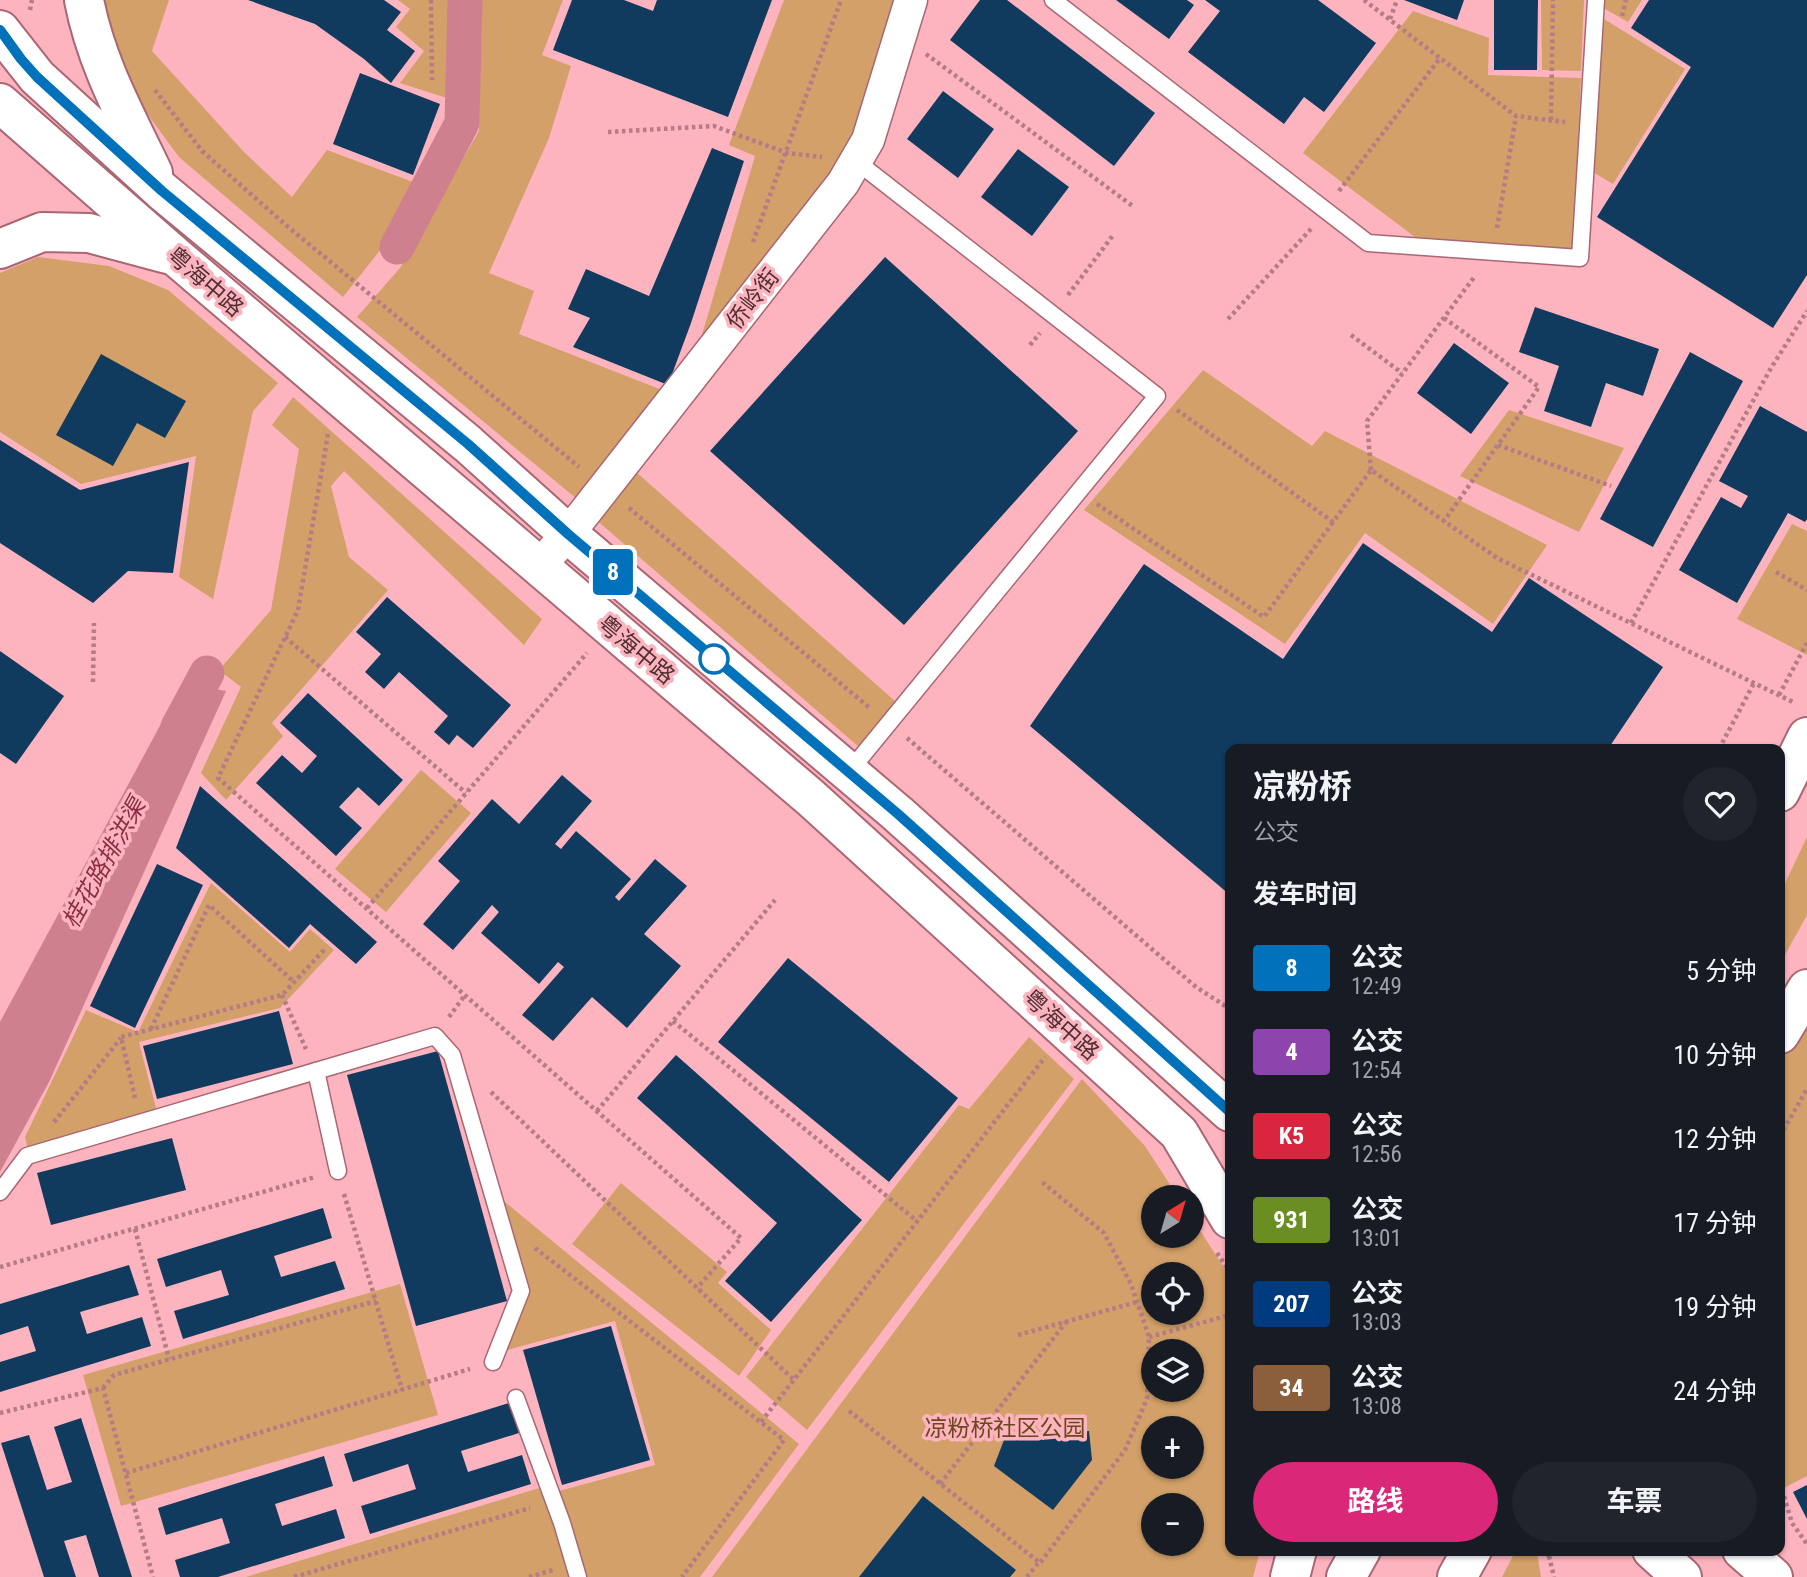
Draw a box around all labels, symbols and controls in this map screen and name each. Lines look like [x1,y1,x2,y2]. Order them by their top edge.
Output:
street label: 粤海中路 [161,242,249,322]
street label: 侨岭街 [721,264,785,334]
line badge: 8 [590,549,636,595]
text: 8 [607,558,619,586]
street label: 粤海中路 [592,610,680,690]
unlabelled marker [699,644,729,674]
text: 凉粉桥 [1253,767,1352,806]
button: heart [1683,767,1757,841]
water label: 桂花路排洪渠 [57,791,153,933]
text: 公交 [1253,819,1299,846]
text: 发车时间 [1253,879,1357,909]
text: 公交 [1351,942,1403,972]
text: 8 [1285,954,1298,982]
text: 5 分钟 [1686,956,1757,986]
text: 12:49 [1351,973,1402,1000]
street label: 粤海中路 [1018,984,1104,1066]
text: 公交 [1351,1026,1403,1056]
text: 4 [1285,1038,1298,1066]
text: 10 分钟 [1673,1040,1757,1070]
text: 12:54 [1351,1057,1402,1084]
text: 公交 [1351,1110,1403,1140]
text: K5 [1279,1122,1304,1150]
text: 12 分钟 [1673,1124,1757,1154]
text: 12:56 [1351,1141,1402,1168]
north arrow [1141,1185,1204,1248]
map controls [1141,1185,1204,1556]
text: 公交 [1351,1194,1403,1224]
text: 931 [1273,1206,1310,1234]
text: 17 分钟 [1673,1208,1757,1238]
text: 13:01 [1351,1225,1402,1252]
button: locate [1141,1262,1204,1325]
text: 公交 [1351,1278,1403,1308]
text: 207 [1273,1290,1310,1318]
text: 19 分钟 [1673,1292,1757,1322]
text: 13:03 [1351,1309,1402,1336]
button: layers [1141,1339,1204,1402]
text: 公交 [1351,1362,1403,1392]
text: 34 [1279,1374,1304,1402]
text: 24 分钟 [1673,1376,1757,1406]
text: 13:08 [1351,1393,1402,1420]
park label: 凉粉桥社区公园 [925,1415,1086,1442]
button: + [1141,1416,1204,1479]
button: 路线 [1253,1462,1498,1542]
button: 车票 [1512,1462,1757,1542]
button: − [1141,1493,1204,1556]

